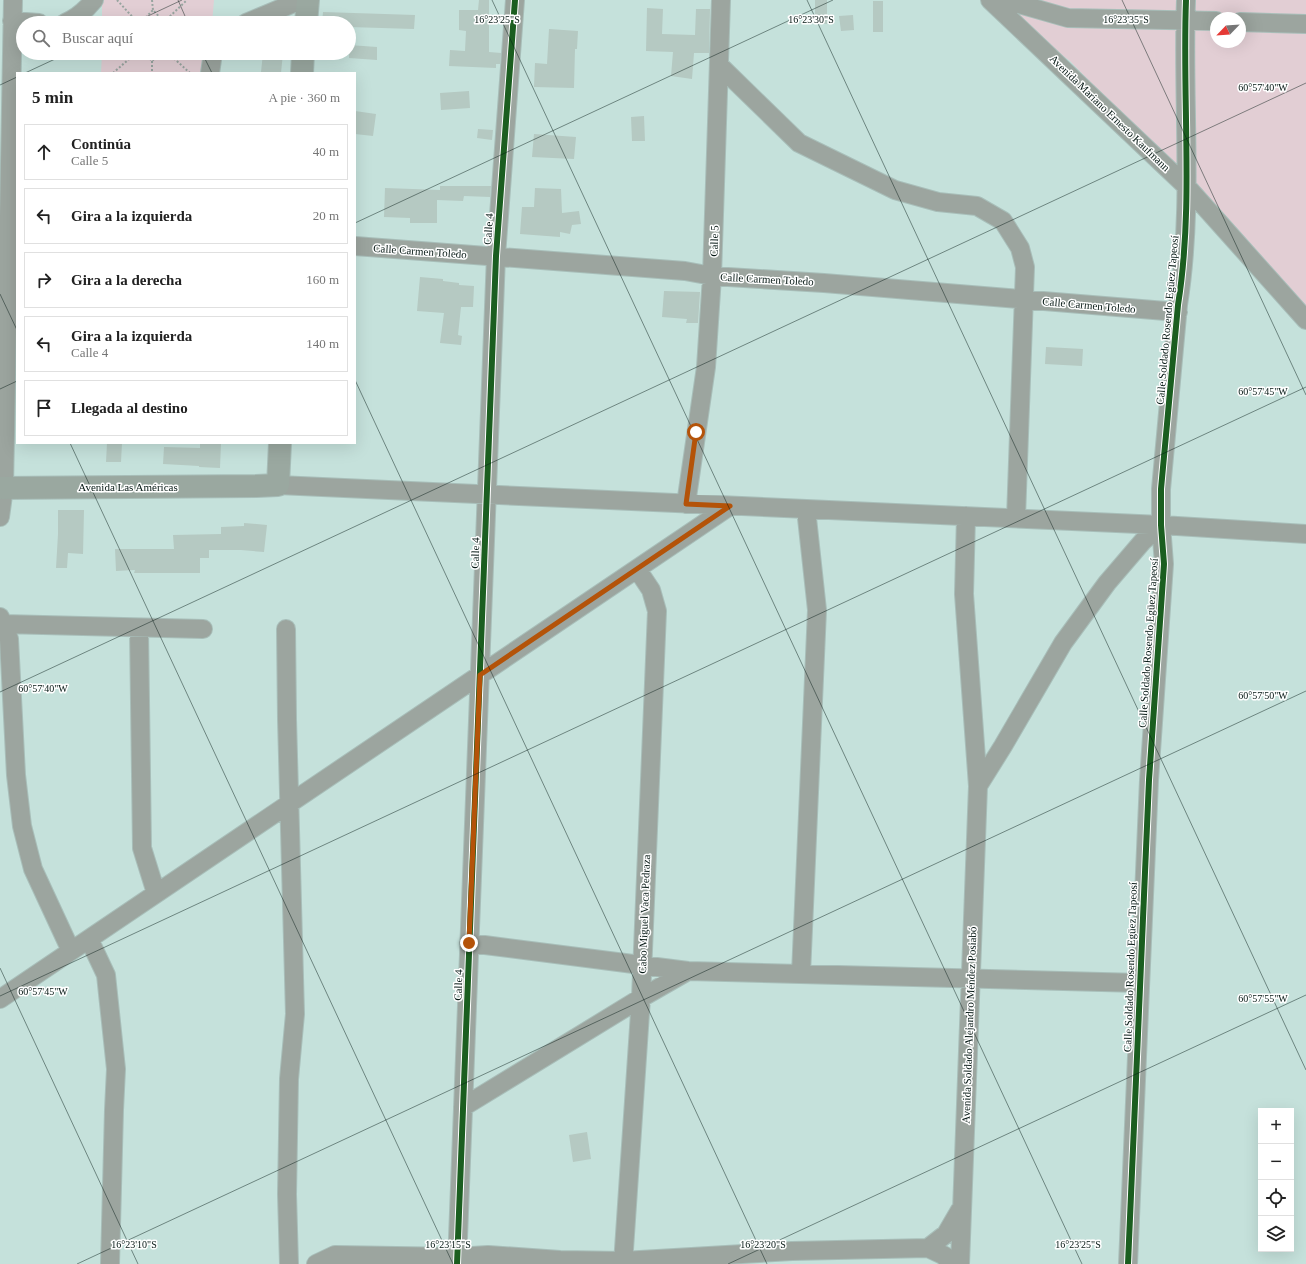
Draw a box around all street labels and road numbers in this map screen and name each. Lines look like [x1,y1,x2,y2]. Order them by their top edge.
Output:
street label: Avenida Mariano Ernesto Kaufmann [1048,52,1173,174]
street label: Calle 4 [481,212,495,245]
street label: Calle 5 [707,225,721,257]
street label: Calle Soldado Rosendo Egüez Tapeosí [1154,235,1180,405]
street label: Calle Carmen Toledo [373,242,468,260]
street label: Calle Carmen Toledo [720,271,815,287]
street label: Calle Carmen Toledo [1042,295,1137,315]
street label: Avenida Las Américas [78,481,178,493]
street label: Calle 4 [468,537,482,569]
street label: Calle Soldado Rosendo Egüez Tapeosí [1136,558,1160,728]
street label: Cabo Miguel Vaca Pedraza [636,854,652,974]
street label: Calle Soldado Rosendo Egüez Tapeosí [1121,882,1139,1052]
street label: Avenida Soldado Alejandro Méndez Posiabó [960,926,978,1124]
street label: Calle 4 [451,969,465,1001]

